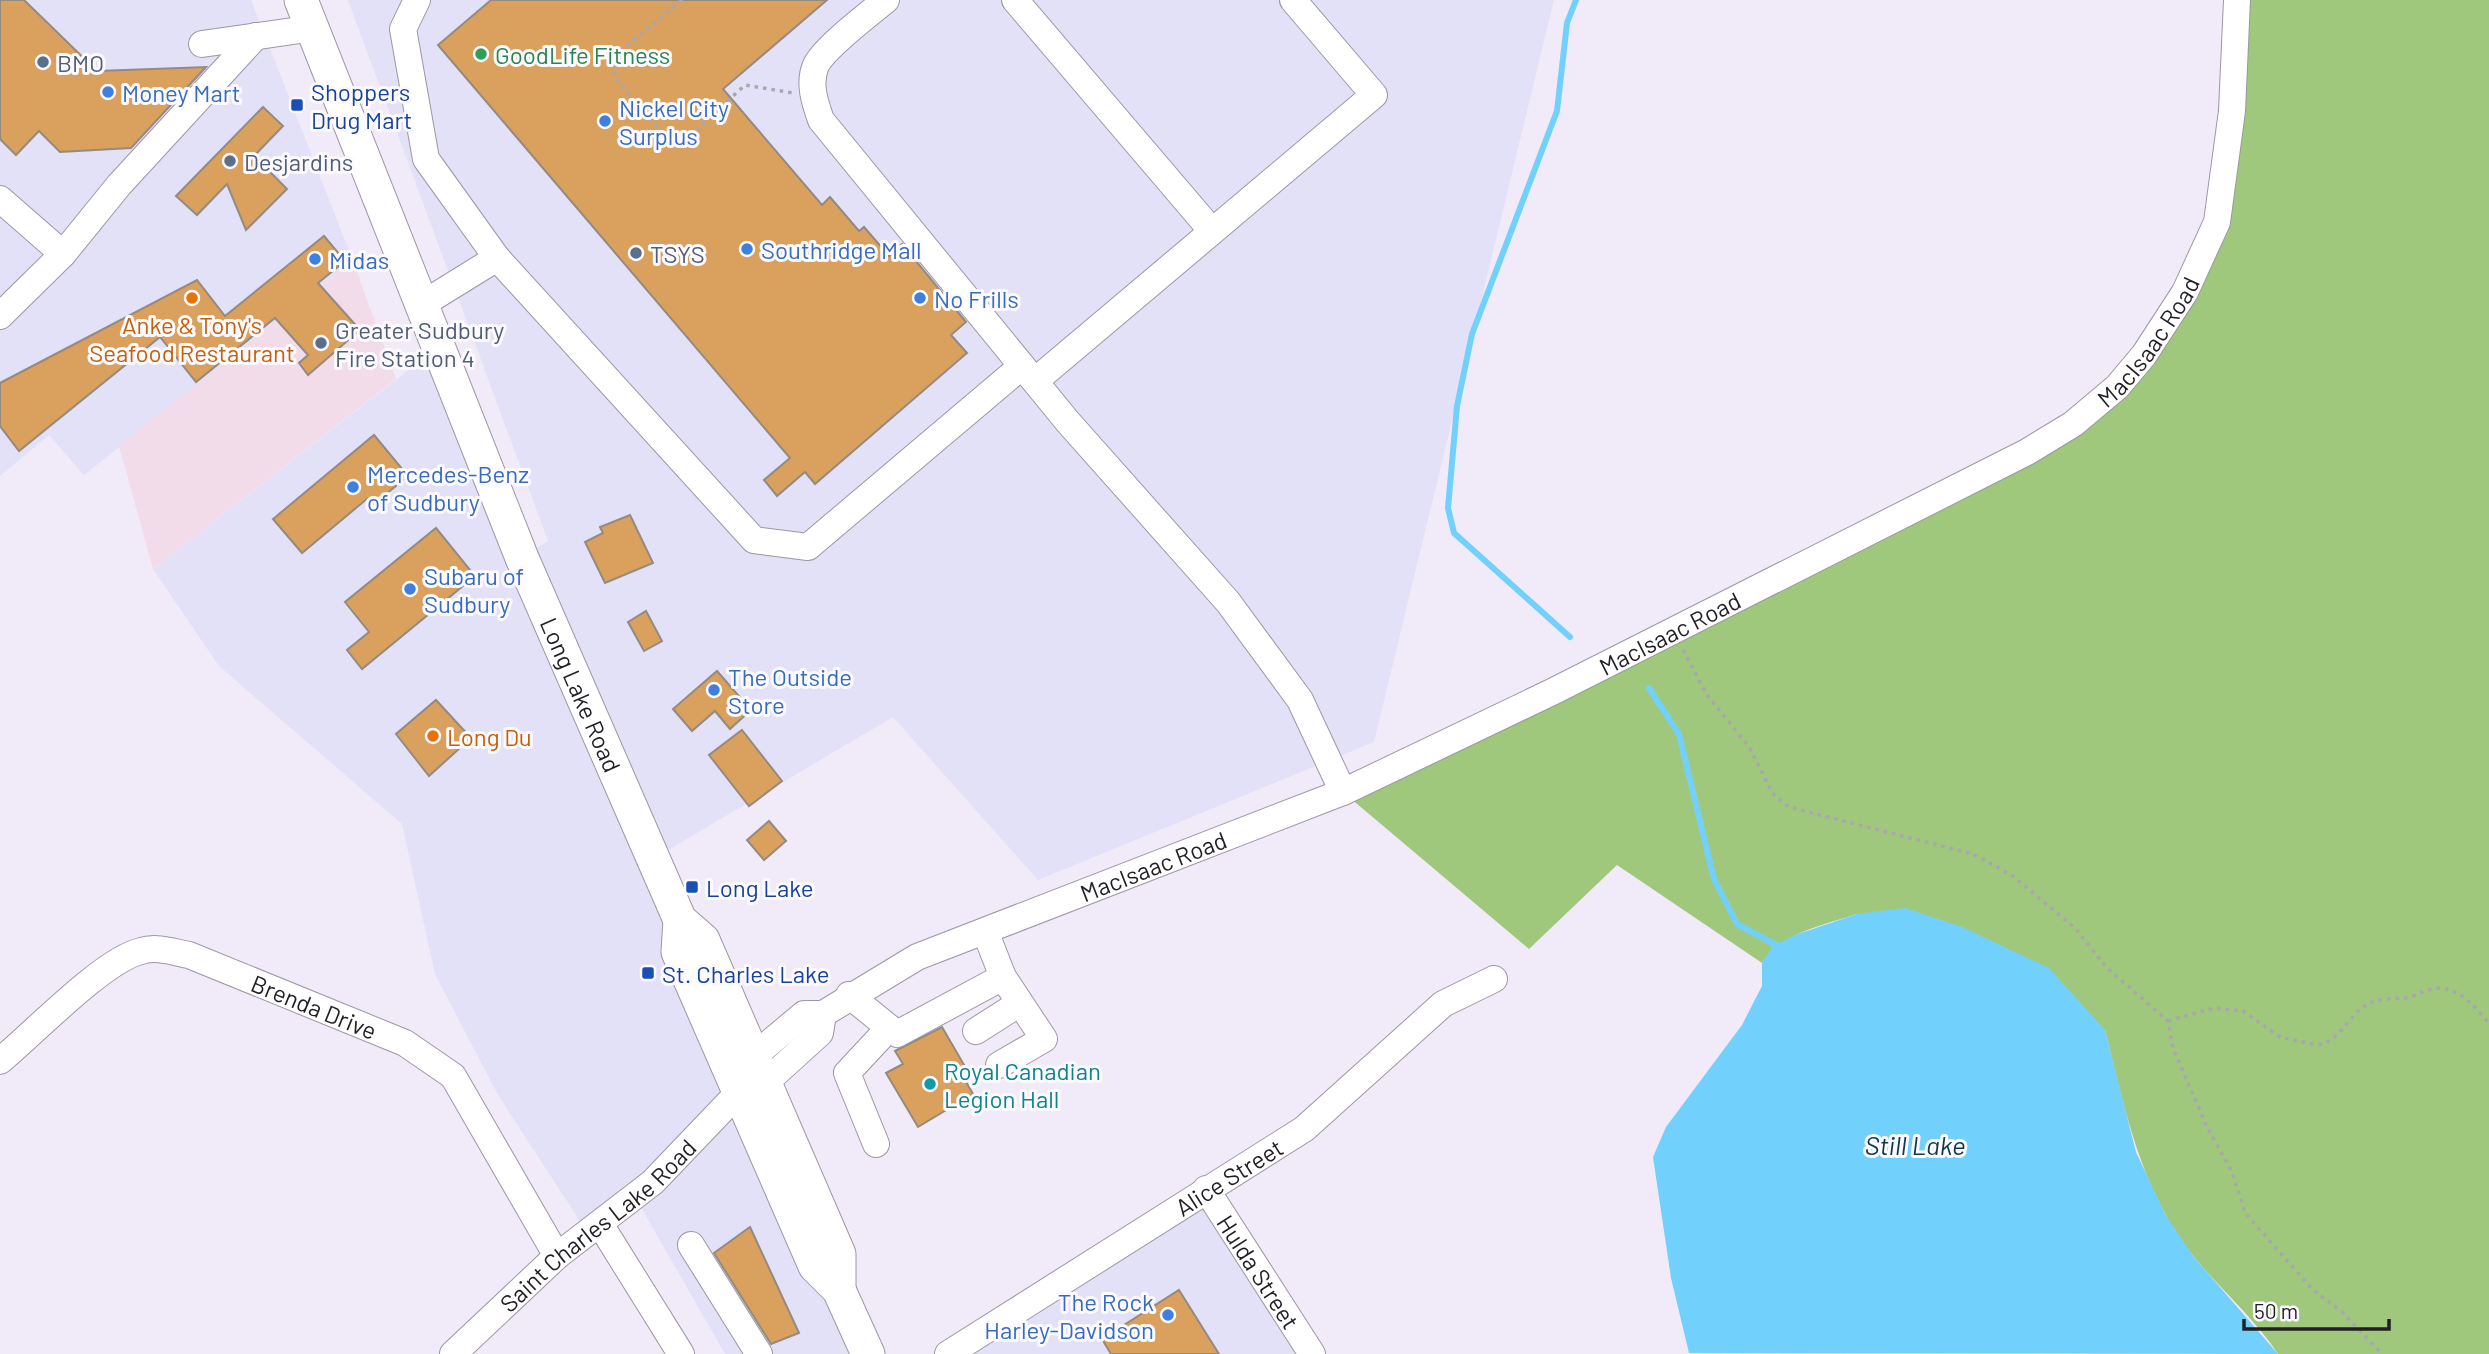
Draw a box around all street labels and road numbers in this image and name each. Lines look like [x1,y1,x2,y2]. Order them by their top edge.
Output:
street label: MacIsaac Road [2091,272,2205,412]
street label: MacIsaac Road [1594,585,1745,680]
street label: Long Lake Road [535,613,628,776]
street label: MacIsaac Road [1076,824,1230,907]
street label: Brenda Drive [247,968,381,1045]
street label: Saint Charles Lake Road [493,1132,701,1317]
street label: Alice Street [1169,1132,1288,1221]
street label: Hulda Street [1212,1209,1306,1334]

